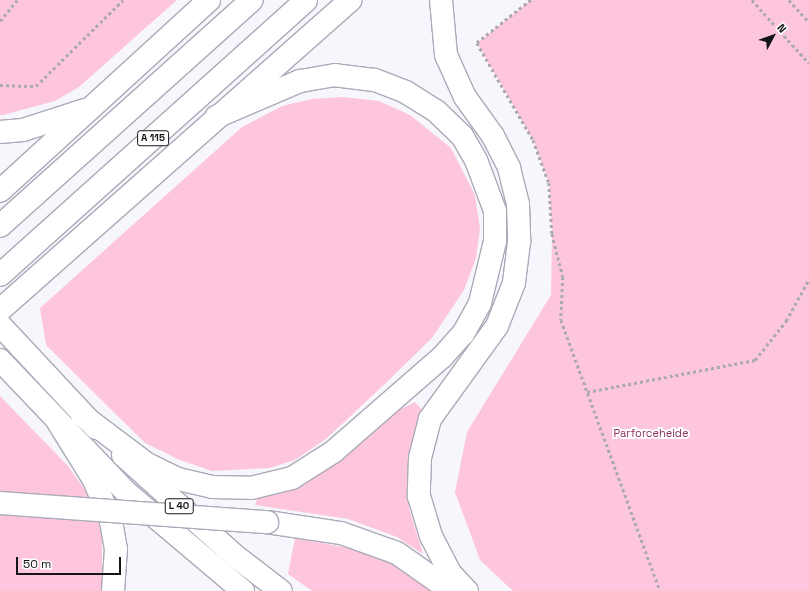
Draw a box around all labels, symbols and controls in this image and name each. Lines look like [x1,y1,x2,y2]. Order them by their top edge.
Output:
north arrow [753,16,793,56]
text: N [774,21,790,36]
road number: A 115 [137,130,169,146]
park label: Parforceheide [614,426,688,440]
road number: L 40 [164,498,194,514]
scale bar [18,549,123,575]
text: 50 m [23,556,51,572]

